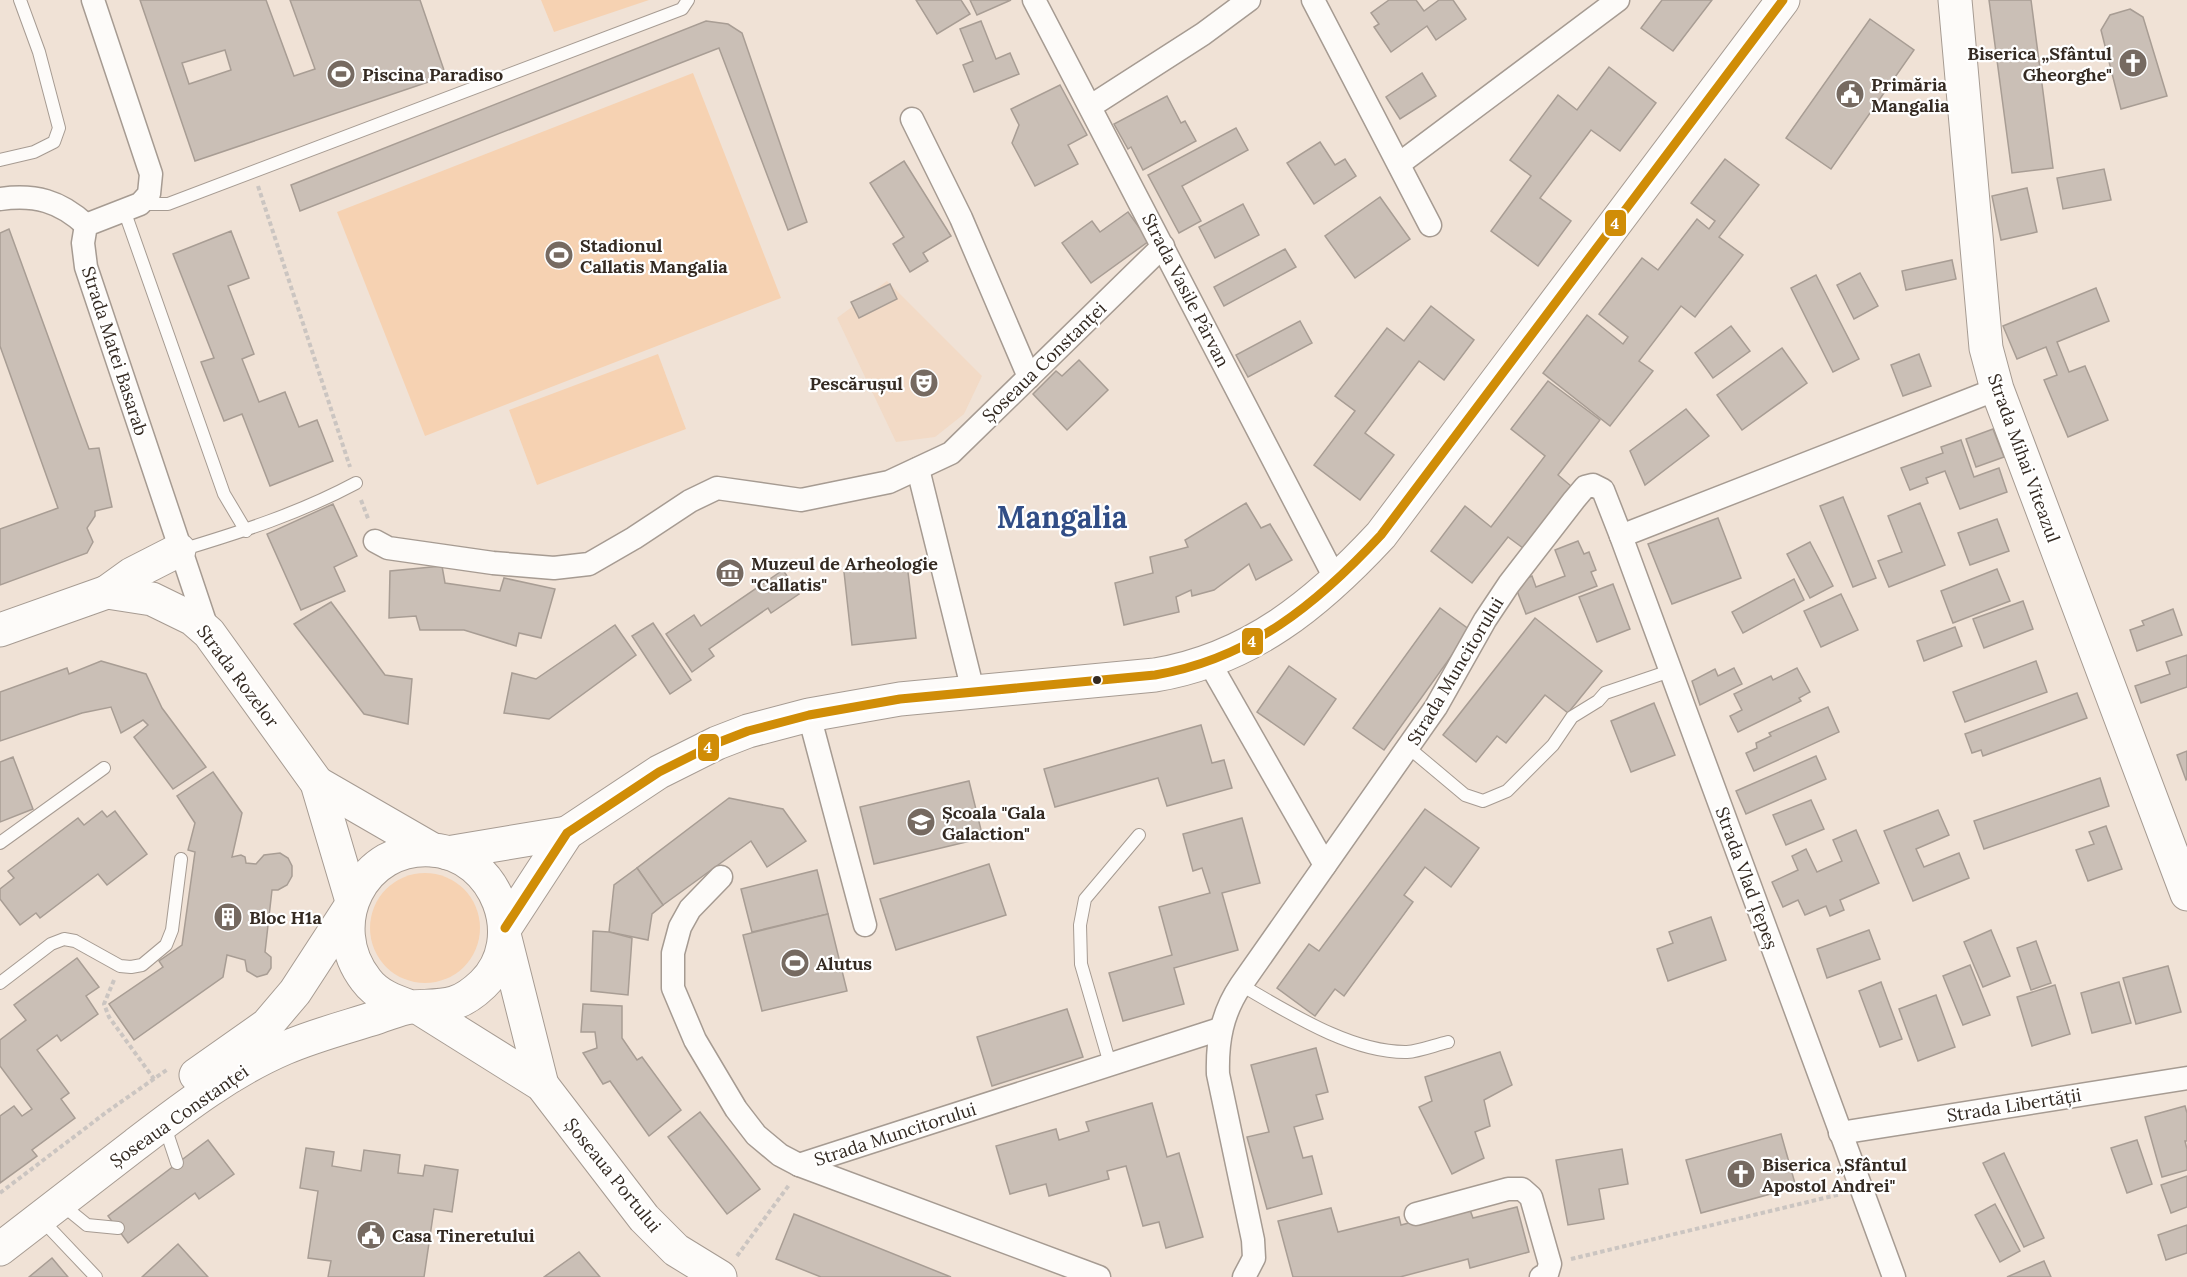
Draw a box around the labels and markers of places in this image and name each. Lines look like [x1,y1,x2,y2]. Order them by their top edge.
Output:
place label: Biserica „Sfântul Gheorghe" [1967,42,2112,86]
church icon: Biserica „Sfântul Gheorghe" [2117,47,2149,79]
sports icon: Piscina Paradiso [325,58,357,90]
place label: Piscina Paradiso [362,63,503,86]
place label: Primăria Mangalia [1871,73,1950,117]
public building icon: Primăria Mangalia [1834,78,1866,110]
place label: Stadionul Callatis Mangalia [580,234,728,278]
sports icon: Stadionul Callatis Mangalia [543,239,575,271]
theatre icon: Pescărușul [908,367,940,399]
place label: Pescărușul [809,372,903,395]
place label: Muzeul de Arheologie "Callatis" [751,552,938,596]
museum icon: Muzeul de Arheologie "Callatis" [714,557,746,589]
unlabelled marker [1091,674,1103,686]
place label: Școala "Gala Galaction" [942,801,1046,845]
school or university icon: Școala "Gala Galaction" [905,806,937,838]
building icon: Bloc H1a [212,901,244,933]
place label: Bloc H1a [249,906,322,929]
sports icon: Alutus [779,947,811,979]
place label: Alutus [816,952,872,975]
place label: Biserica „Sfântul Apostol Andrei" [1762,1153,1907,1197]
church icon: Biserica „Sfântul Apostol Andrei" [1725,1158,1757,1190]
public building icon: Casa Tineretului [355,1219,387,1251]
place label: Casa Tineretului [392,1224,535,1247]

